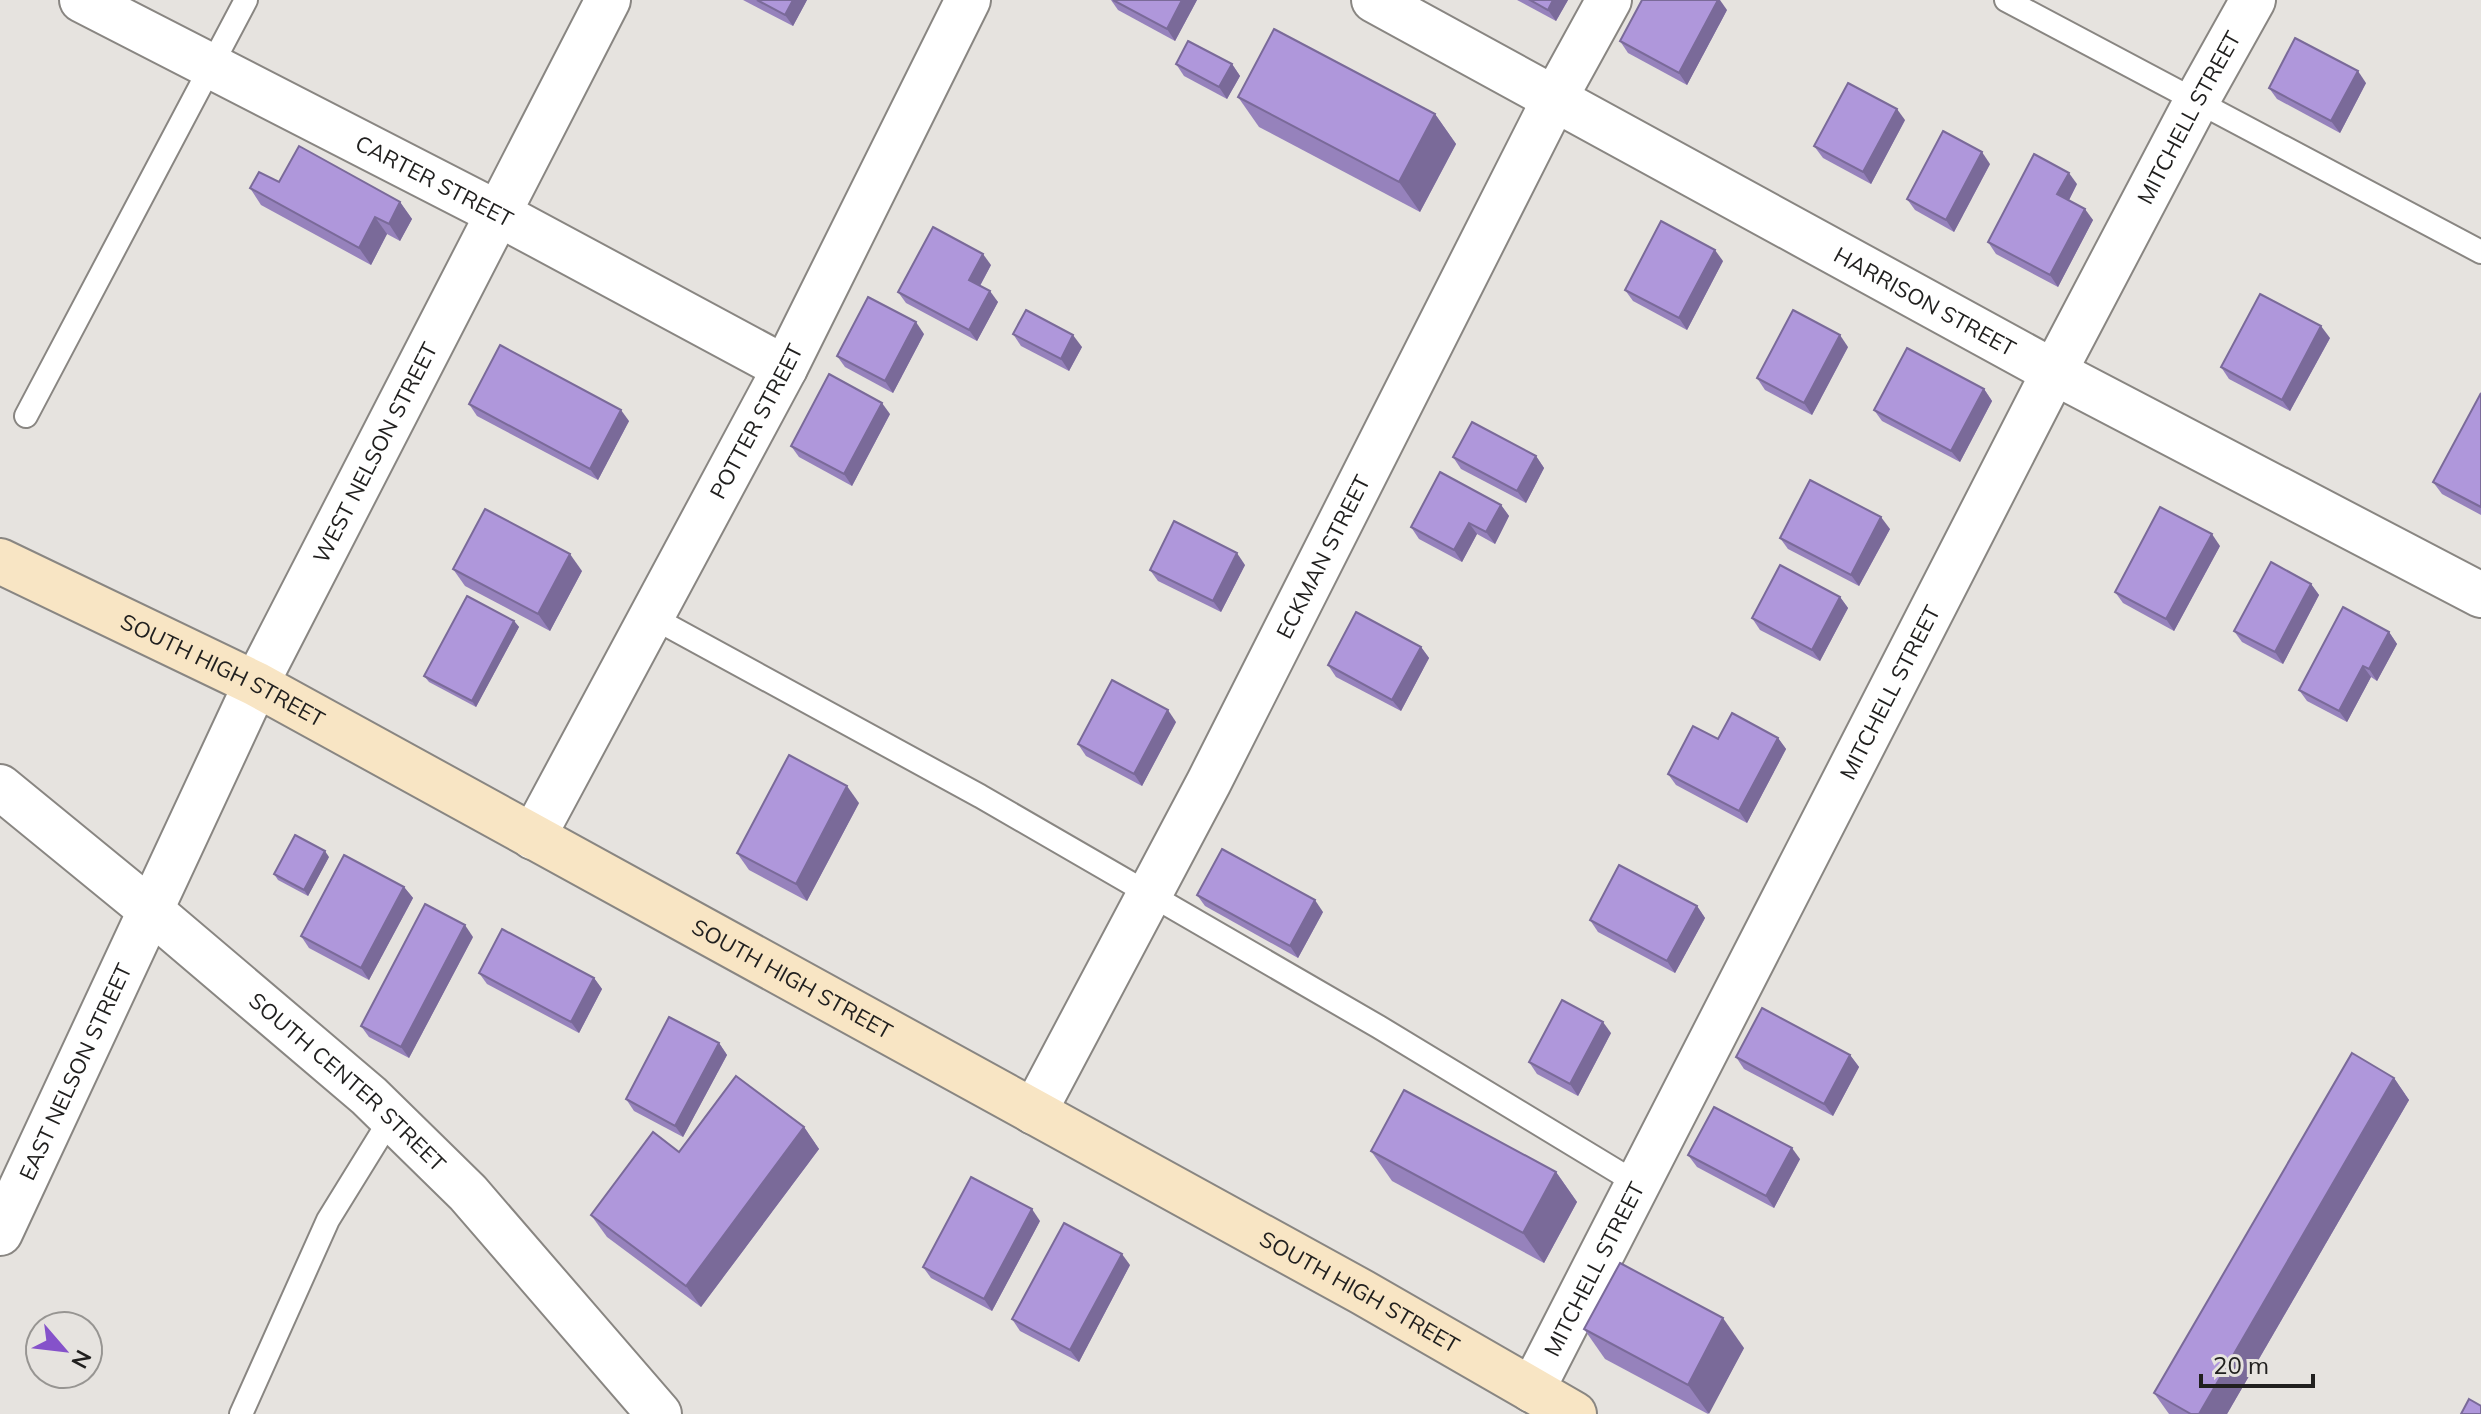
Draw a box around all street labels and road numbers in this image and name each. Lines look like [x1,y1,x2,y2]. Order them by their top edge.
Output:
street label: MITCHELL STREET [2131,26,2247,209]
street label: CARTER STREET [351,129,518,233]
street label: HARRISON STREET [1829,240,2021,362]
street label: WEST NELSON STREET [307,338,443,568]
street label: POTTER STREET [703,339,809,503]
street label: ECKMAN STREET [1270,470,1376,643]
street label: MITCHELL STREET [1833,600,1946,784]
street label: SOUTH HIGH STREET [116,607,330,733]
street label: SOUTH HIGH STREET [687,912,898,1045]
street label: EAST NELSON STREET [13,959,138,1184]
street label: SOUTH CENTER STREET [243,986,452,1178]
street label: MITCHELL STREET [1538,1177,1650,1361]
street label: SOUTH HIGH STREET [1255,1225,1465,1359]

